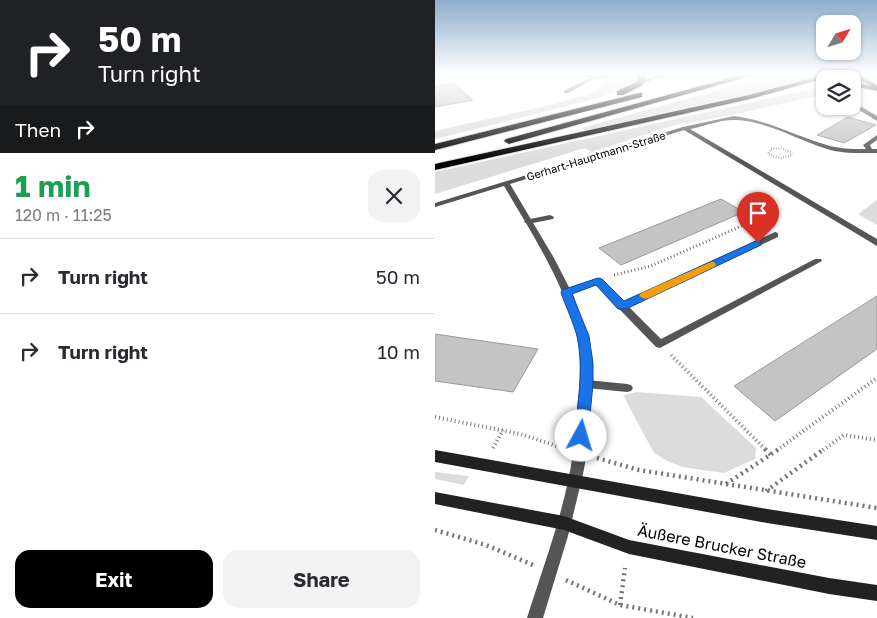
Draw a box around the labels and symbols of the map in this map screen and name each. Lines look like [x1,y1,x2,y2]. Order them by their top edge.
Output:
north arrow [816,15,861,60]
street label: Gerhart-Hauptmann-Straße [525,128,667,183]
pin [737,192,779,243]
position arrow [554,409,606,461]
street label: Äußere Brucker Straße [636,520,808,572]

